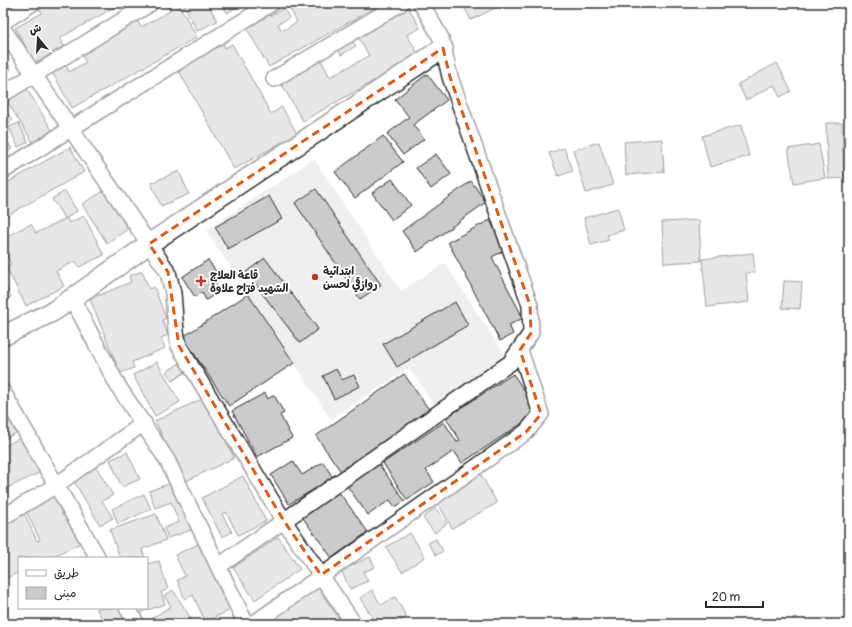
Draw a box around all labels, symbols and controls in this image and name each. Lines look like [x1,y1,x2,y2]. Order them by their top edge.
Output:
north arrow [18,18,58,58]
text: ش [27,21,43,37]
place label: ابتدائية روازقي لحسن [323,265,377,293]
place label: قاعة العلاج الشهيد فرّاح علاوة [210,269,289,295]
marker: ابتدائية روازقي لحسن [310,272,320,282]
marker: قاعة العلاج الشهيد فرّاح علاوة [195,275,207,287]
legend [18,557,148,609]
text: طريق [54,566,79,581]
scale bar [706,583,763,609]
text: مبنى [54,586,77,601]
text: 20 m [712,590,741,605]

